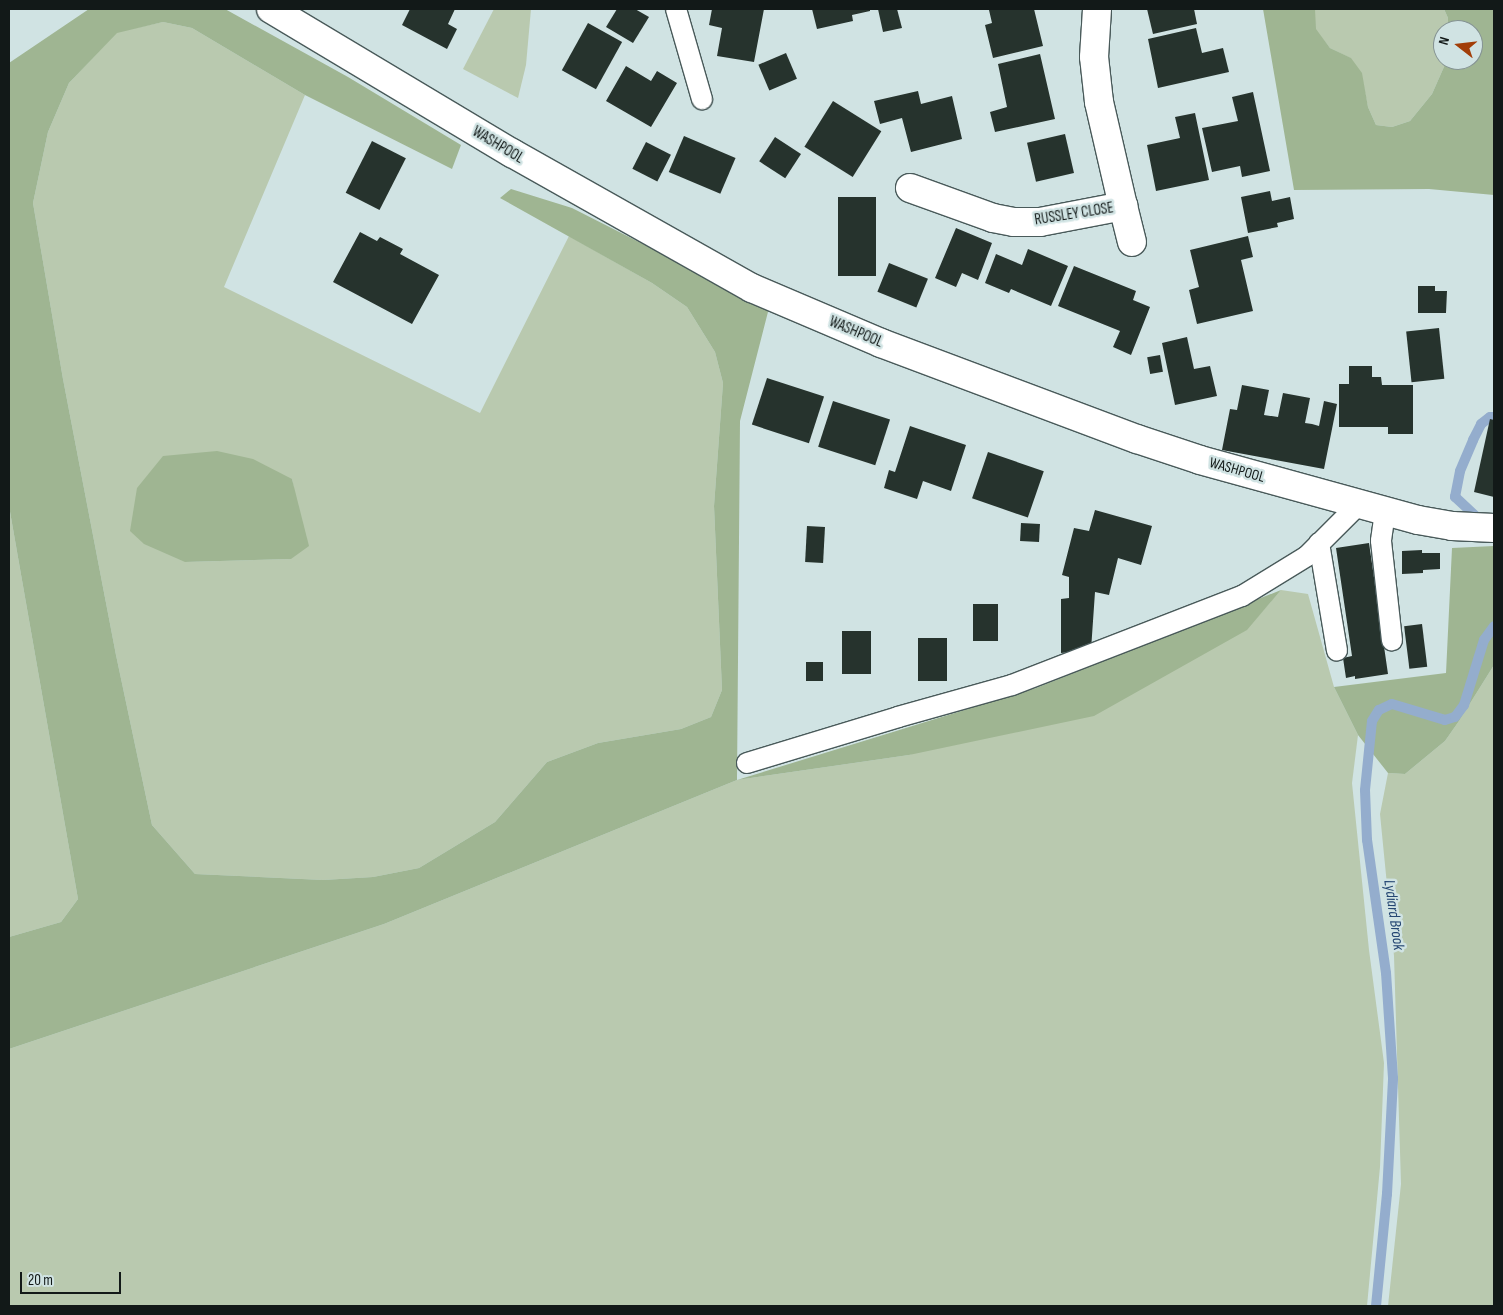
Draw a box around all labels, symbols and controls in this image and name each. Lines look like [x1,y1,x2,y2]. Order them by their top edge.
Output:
north arrow [1433,20,1483,70]
text: N [1435,35,1453,47]
street label: WASHPOOL [469,123,527,167]
street label: RUSSLEY CLOSE [1033,199,1115,229]
street label: WASHPOOL [826,313,886,351]
street label: WASHPOOL [1207,454,1267,486]
water label: Lydiard Brook [1379,879,1407,951]
scale bar [22,1262,124,1294]
text: 20 m [28,1271,53,1290]

